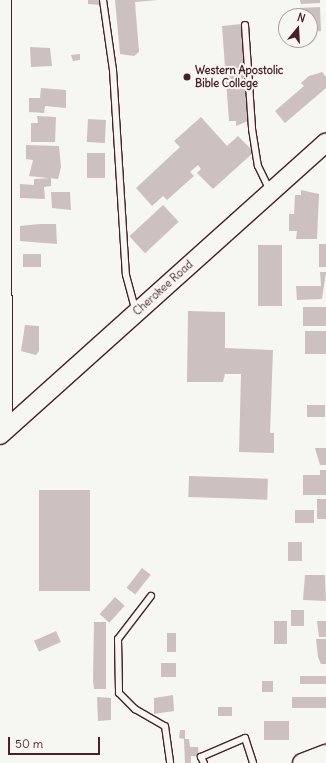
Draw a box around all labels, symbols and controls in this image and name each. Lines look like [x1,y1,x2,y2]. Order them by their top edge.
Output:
north arrow [278,8,318,48]
text: N [296,10,307,25]
place label: Western Apostolic Bible College [195,64,283,90]
marker: Western Apostolic Bible College [182,72,192,82]
street label: Cherokee Road [130,258,196,318]
scale bar [10,729,102,755]
text: 50 m [15,736,43,751]

